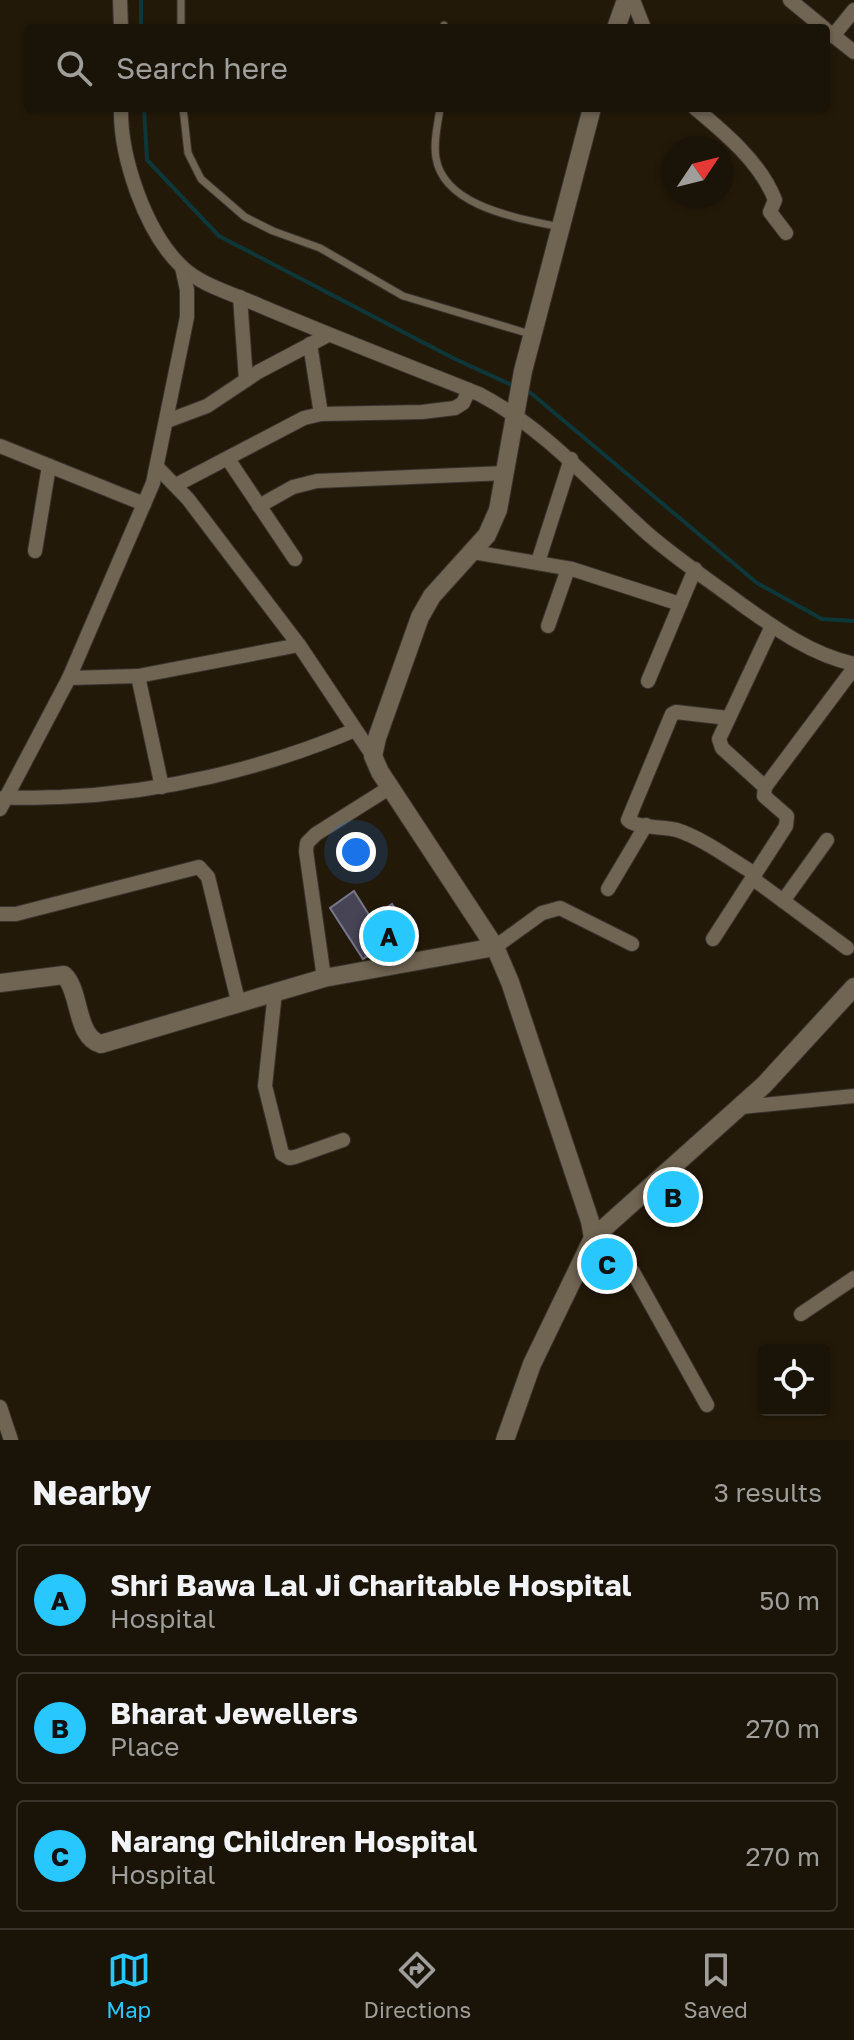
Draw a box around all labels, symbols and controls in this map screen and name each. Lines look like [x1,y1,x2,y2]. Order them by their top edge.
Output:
search box [24,24,830,112]
icon: search [52,46,96,90]
text: Search here [116,50,288,86]
north arrow [662,136,734,208]
your location [336,832,376,872]
pin: A [363,906,415,966]
pin: B [647,1167,699,1227]
pin: C [581,1234,633,1294]
map controls [758,1344,830,1416]
button: locate [758,1344,830,1416]
text: Nearby [32,1472,152,1512]
text: 3 results [714,1477,822,1508]
text: Shri Bawa Lal Ji Charitable Hospital [110,1567,632,1603]
text: A [51,1585,69,1616]
text: 50 m [759,1585,820,1616]
text: Hospital [110,1603,216,1634]
text: Bharat Jewellers [110,1695,358,1731]
text: B [51,1713,69,1744]
text: 270 m [746,1713,820,1744]
text: Place [110,1731,179,1762]
text: Narang Children Hospital [110,1823,477,1859]
text: C [51,1841,69,1872]
text: 270 m [746,1841,820,1872]
text: Hospital [110,1859,216,1890]
tab: Map [106,1948,151,2023]
tab: Directions [364,1948,471,2023]
tab: Saved [684,1948,748,2023]

